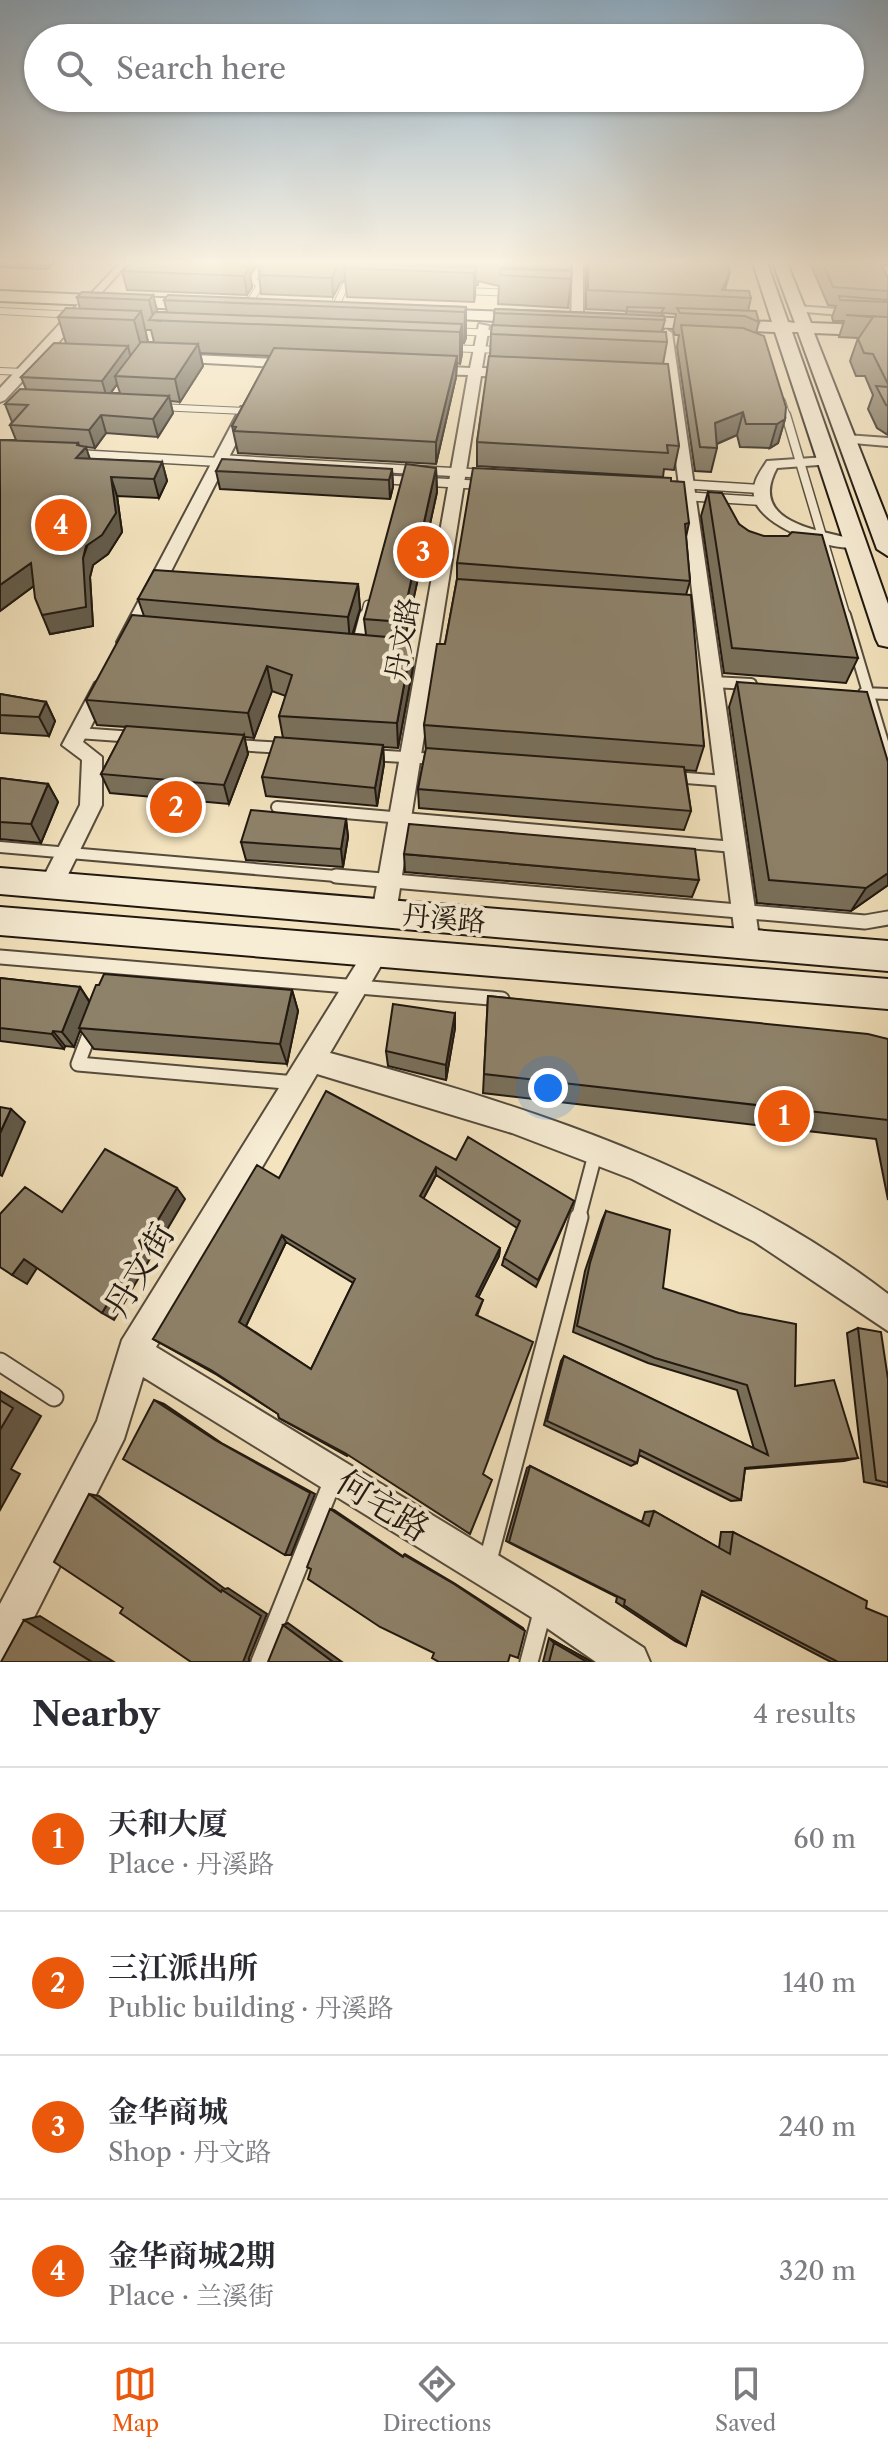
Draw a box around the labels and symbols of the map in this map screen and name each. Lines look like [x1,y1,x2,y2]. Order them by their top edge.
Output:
pin: 4 [35,495,87,555]
pin: 3 [397,522,449,582]
street label: 丹文路 [378,595,426,683]
pin: 2 [150,777,202,837]
street label: 丹溪路 [401,897,487,939]
your location [528,1068,568,1108]
pin: 1 [758,1086,810,1146]
street label: 丹文街 [95,1215,183,1325]
street label: 何宅路 [329,1460,437,1550]

